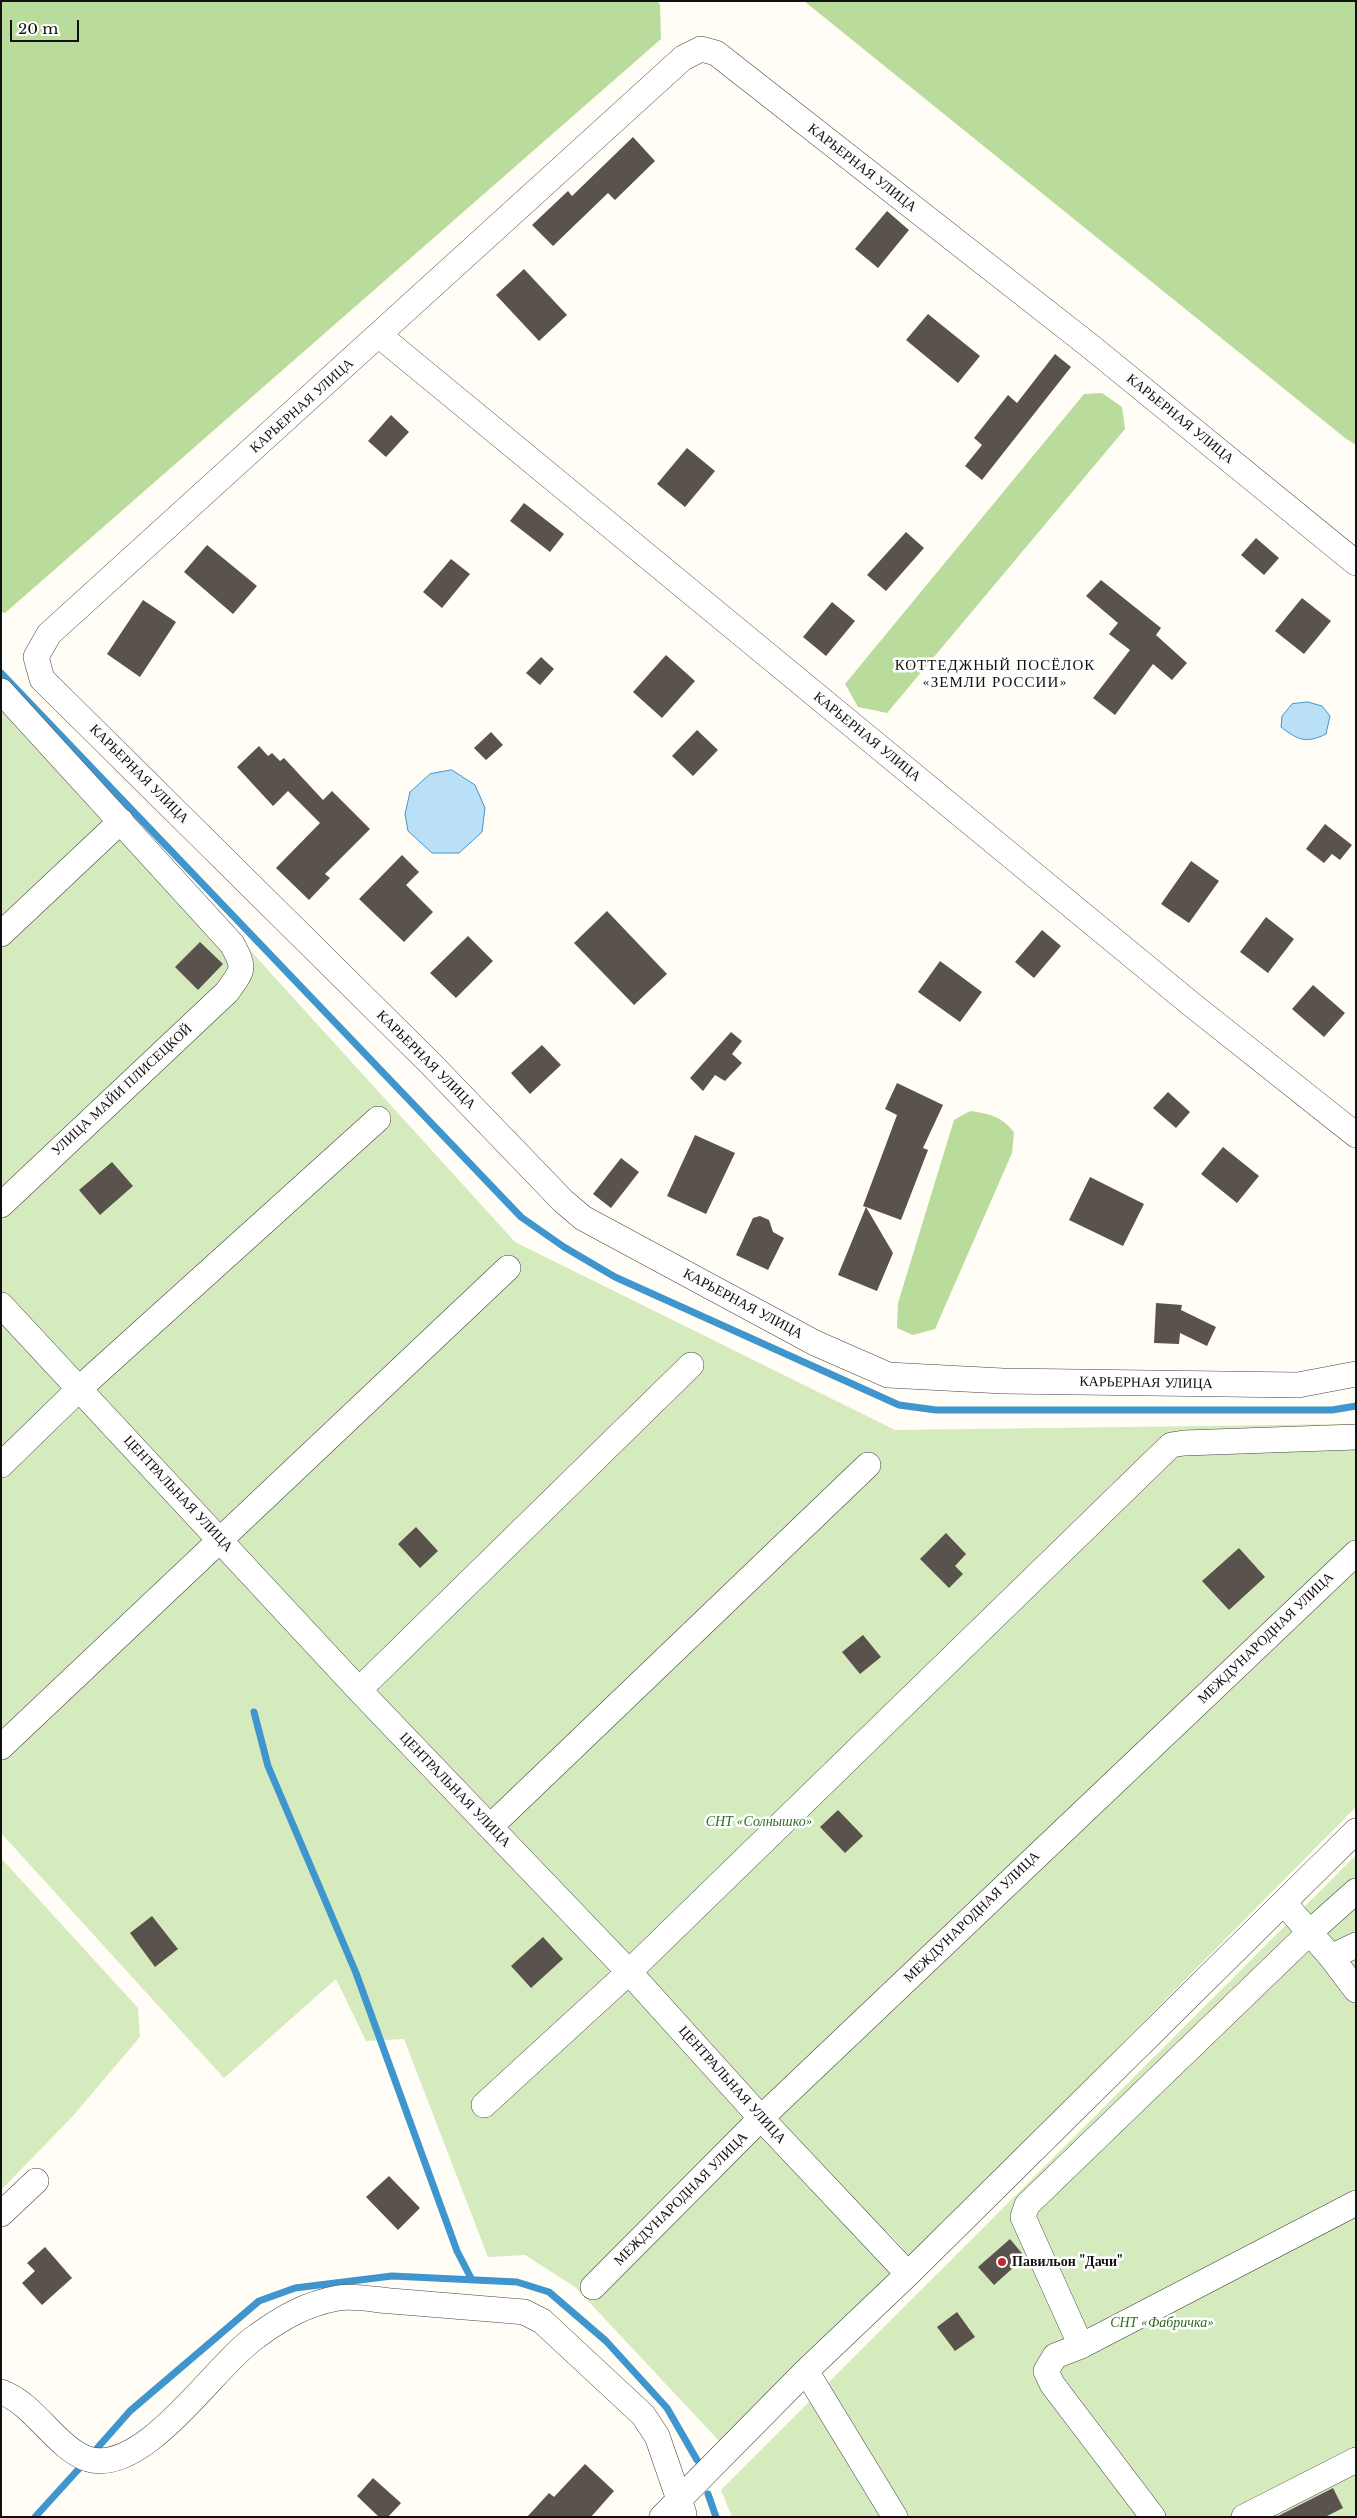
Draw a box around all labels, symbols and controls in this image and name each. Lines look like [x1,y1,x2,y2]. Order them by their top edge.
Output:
scale bar [12,10,81,42]
text: 20 m [18,19,58,38]
street label: КАРЬЕРНАЯ УЛИЦА [804,120,920,216]
street label: КАРЬЕРНАЯ УЛИЦА [247,355,357,457]
street label: КАРЬЕРНАЯ УЛИЦА [1123,371,1237,467]
district label: КОТТЕДЖНЫЙ ПОСЁЛОК «ЗЕМЛИ РОССИИ» [892,657,1098,692]
street label: КАРЬЕРНАЯ УЛИЦА [810,689,924,785]
street label: КАРЬЕРНАЯ УЛИЦА [86,721,192,827]
street label: КАРЬЕРНАЯ УЛИЦА [373,1007,479,1113]
street label: УЛИЦА МАЙИ ПЛИСЕЦКОЙ [48,1020,196,1160]
street label: КАРЬЕРНАЯ УЛИЦА [680,1265,806,1343]
street label: КАРЬЕРНАЯ УЛИЦА [1079,1373,1213,1393]
street label: ЦЕНТРАЛЬНАЯ УЛИЦА [120,1432,236,1556]
street label: МЕЖДУНАРОДНАЯ УЛИЦА [1195,1569,1337,1707]
street label: ЦЕНТРАЛЬНАЯ УЛИЦА [396,1729,514,1851]
park label: СНТ «Солнышко» [706,1814,812,1830]
street label: МЕЖДУНАРОДНАЯ УЛИЦА [901,1848,1043,1986]
street label: ЦЕНТРАЛЬНАЯ УЛИЦА [675,2023,789,2147]
street label: МЕЖДУНАРОДНАЯ УЛИЦА [611,2129,751,2269]
place label: Павильон "Дачи" [1012,2254,1123,2270]
marker: Павильон "Дачи" [996,2256,1008,2268]
park label: СНТ «Фабричка» [1110,2315,1214,2331]

